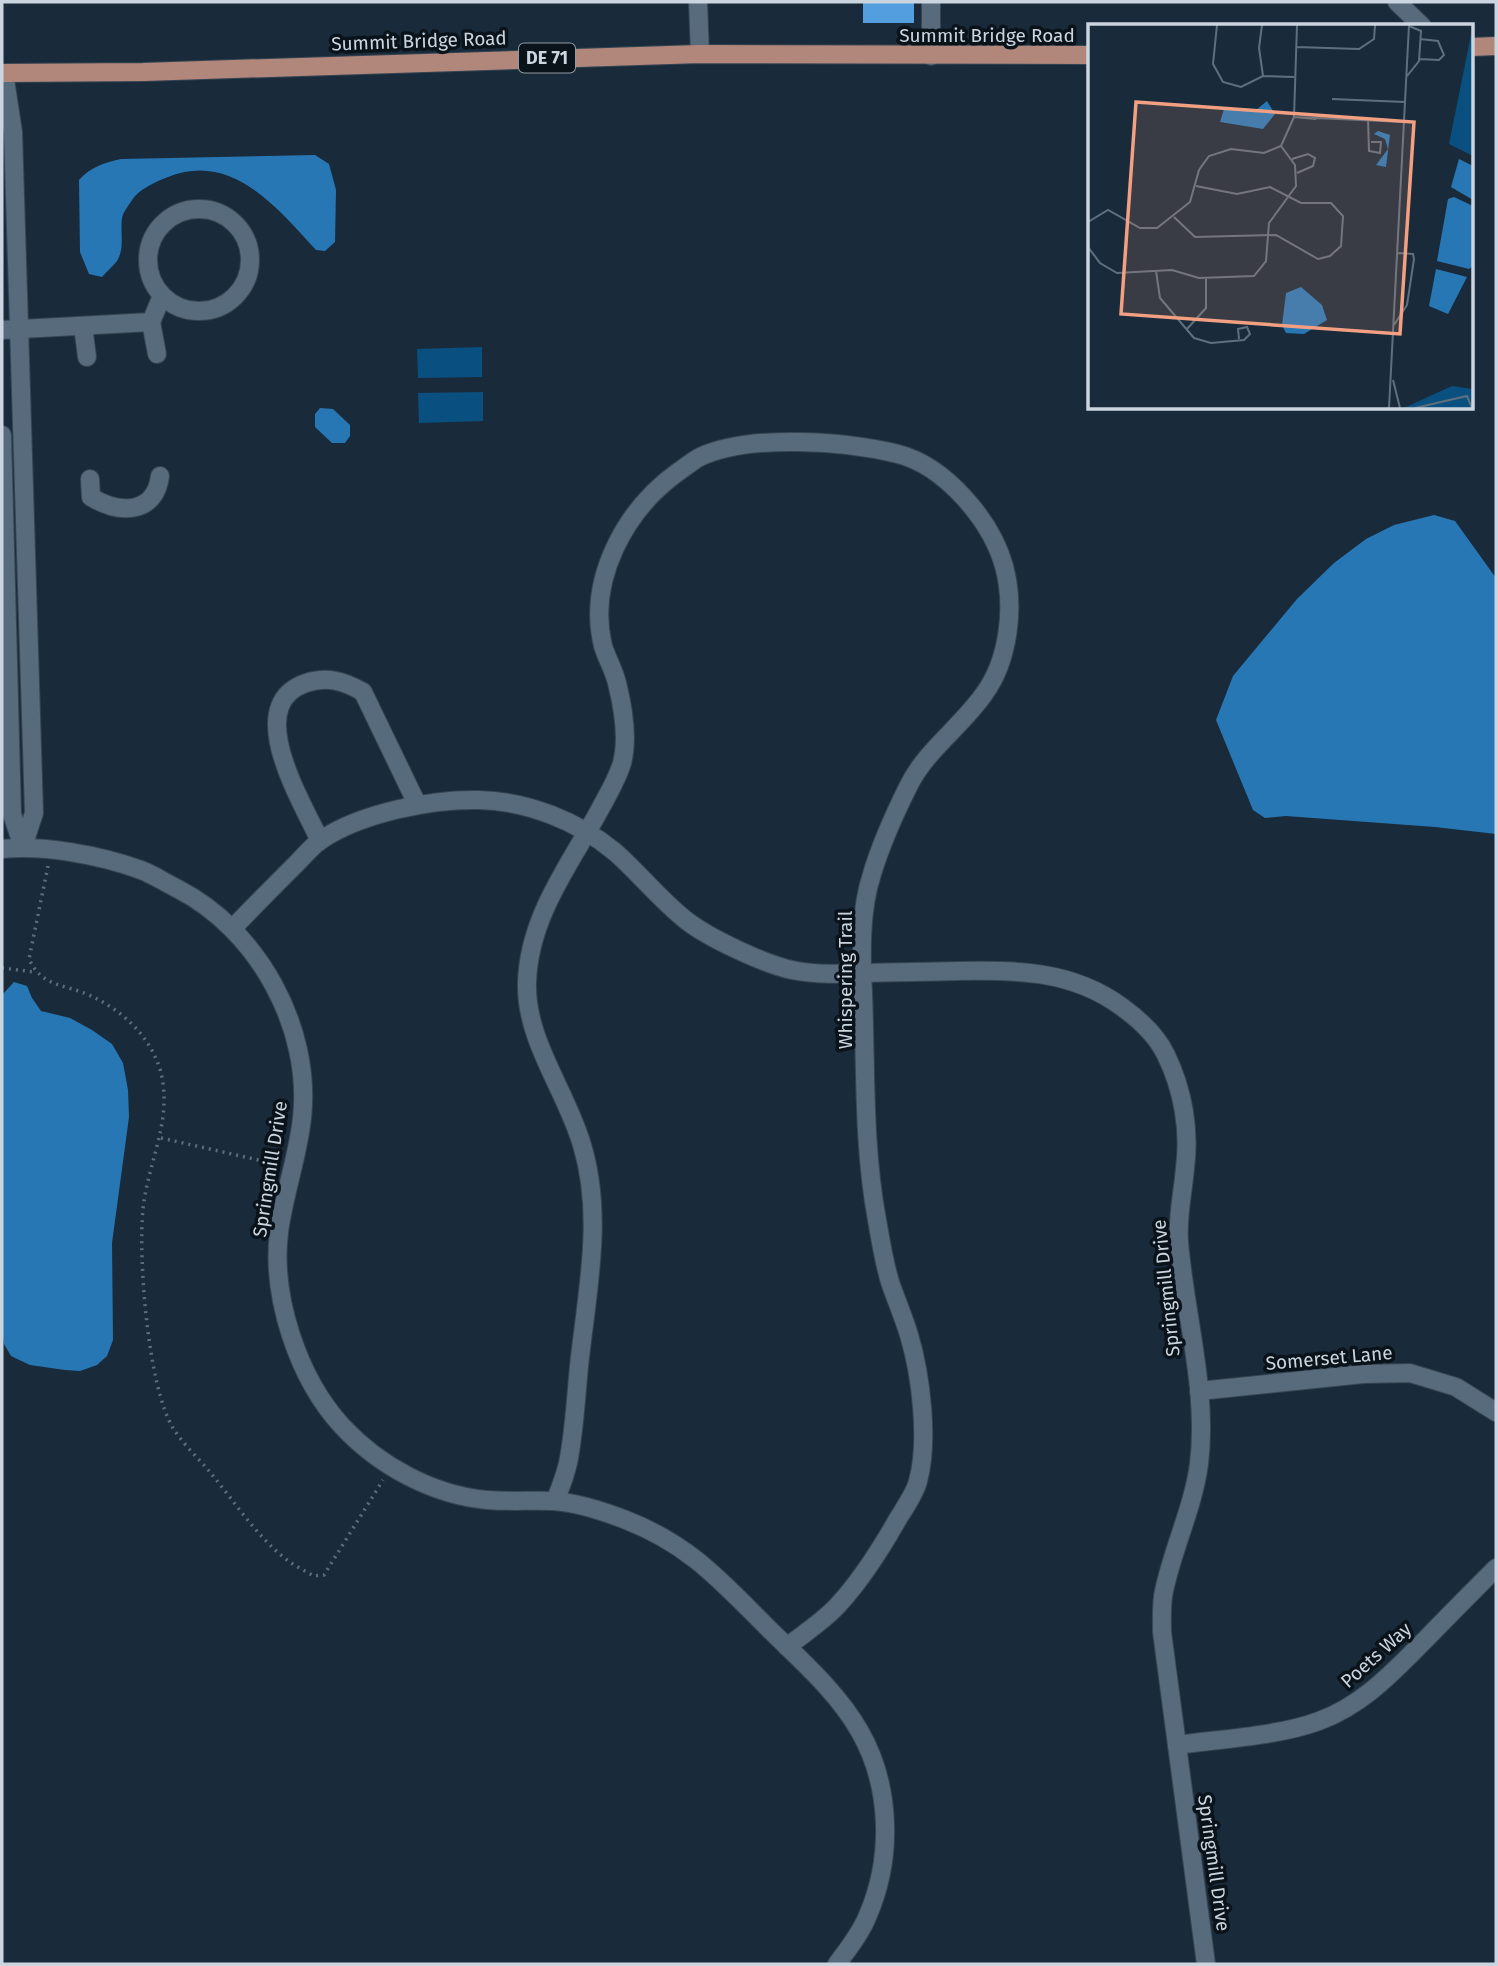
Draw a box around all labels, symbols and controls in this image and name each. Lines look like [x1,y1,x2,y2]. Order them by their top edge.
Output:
street label: Summit Bridge Road [899,24,1075,47]
inset map [1088,24,1474,410]
street label: Summit Bridge Road [331,26,507,56]
road number: DE 71 [519,44,575,72]
street label: Whispering Trail [834,910,857,1049]
street label: Springmill Drive [248,1099,292,1239]
street label: Springmill Drive [1147,1218,1185,1358]
street label: Somerset Lane [1265,1341,1393,1375]
street label: Poets Way [1336,1617,1417,1693]
street label: Springmill Drive [1193,1793,1235,1933]

